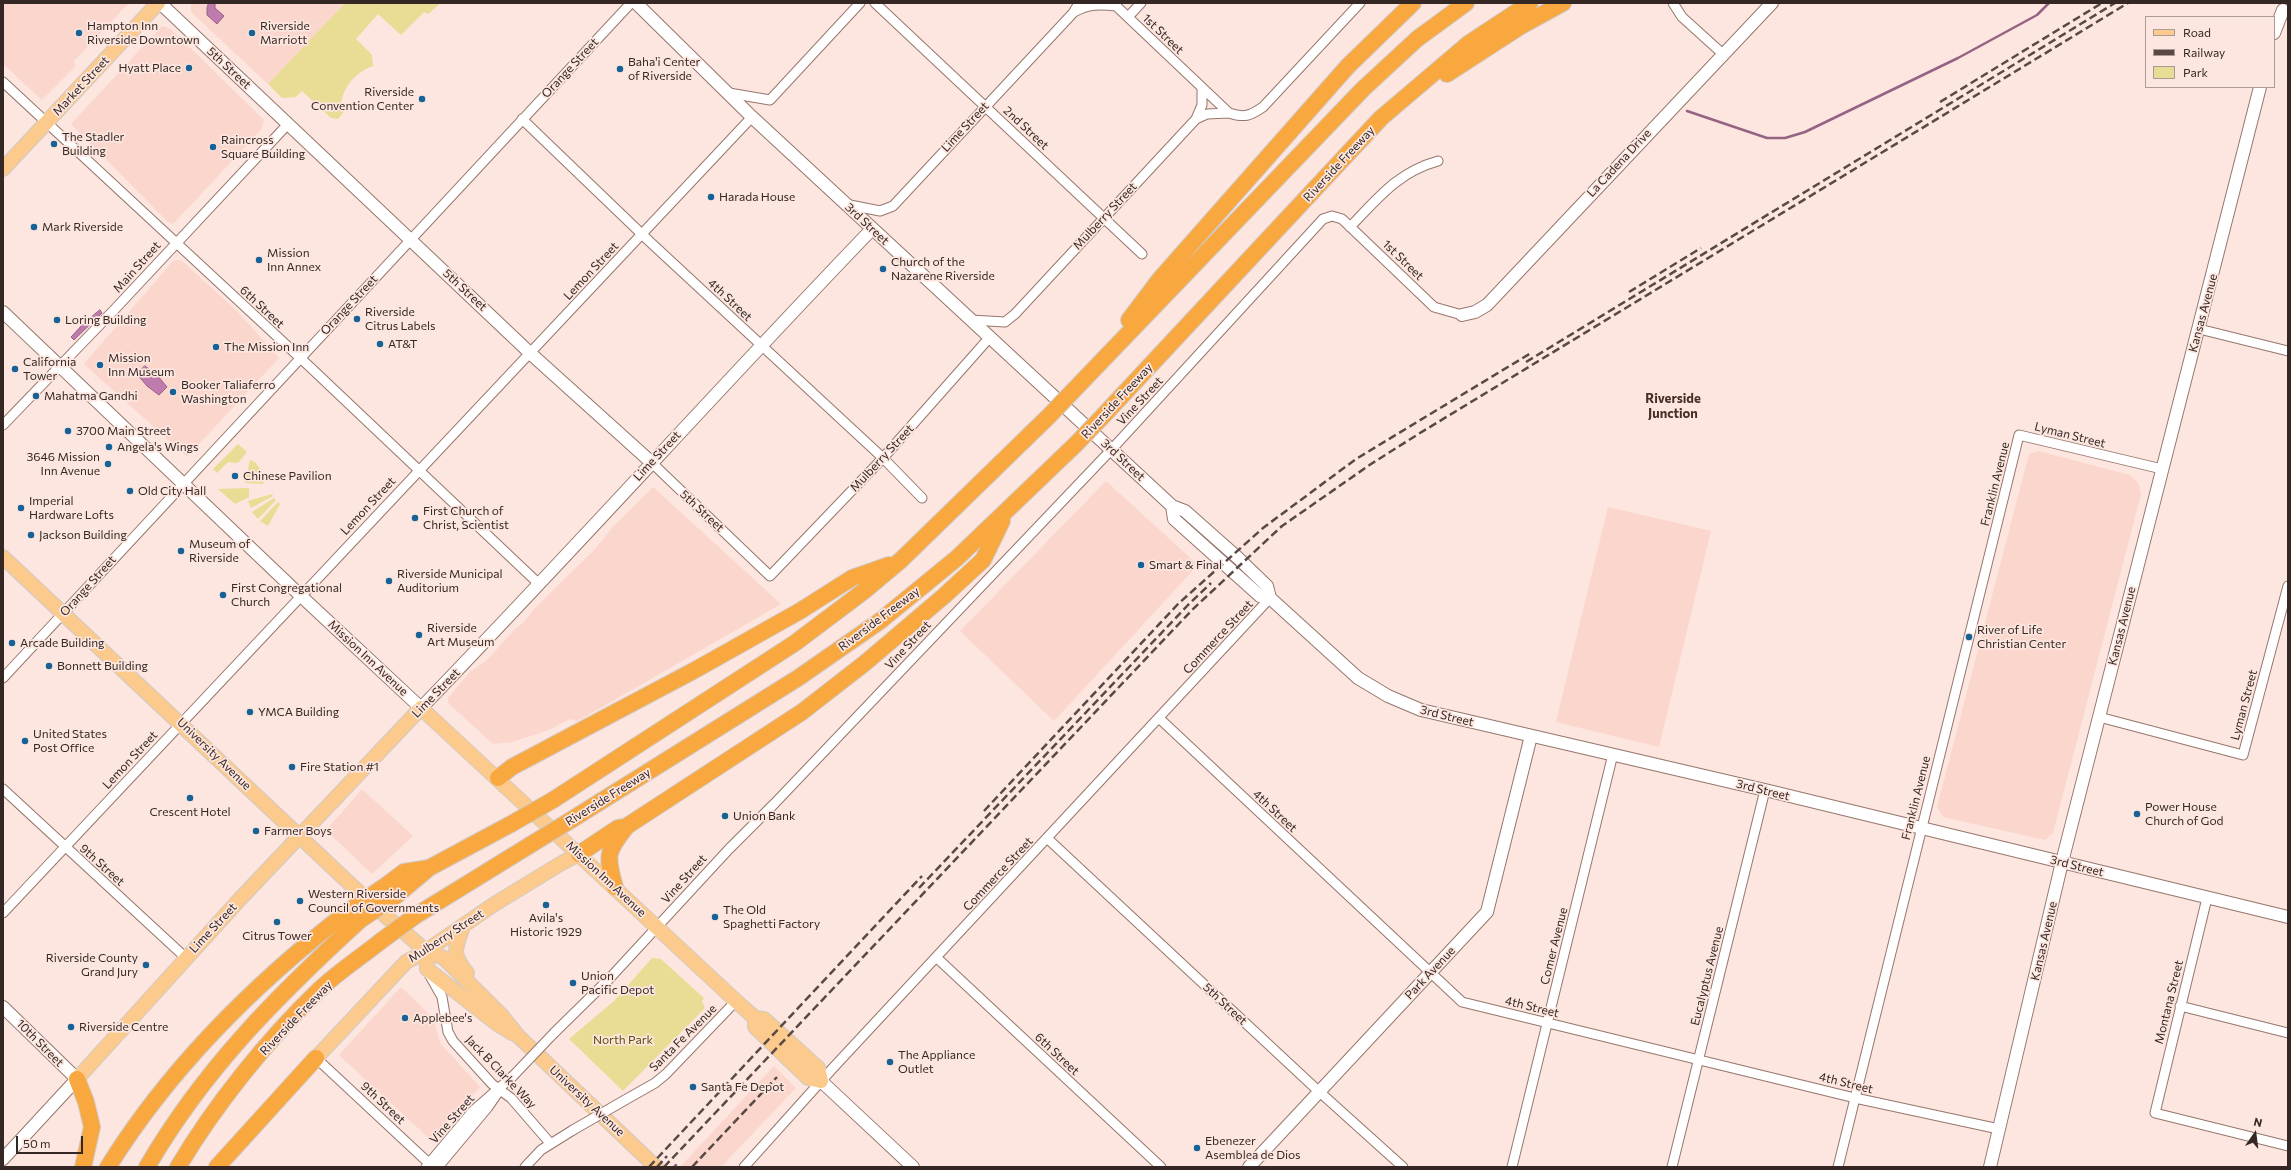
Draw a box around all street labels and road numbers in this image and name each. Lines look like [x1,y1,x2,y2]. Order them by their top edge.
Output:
street label: 1st Street [1139,11,1187,57]
street label: Orange Street [539,35,601,101]
street label: 5th Street [204,44,254,92]
street label: Market Street [50,53,112,119]
street label: Lime Street [938,99,992,155]
street label: 2nd Street [1000,103,1052,153]
street label: Riverside Freeway [1300,123,1378,205]
street label: La Cadena Drive [1584,126,1654,200]
street label: Mulberry Street [1070,179,1140,253]
street label: 3rd Street [842,200,892,248]
street label: 1st Street [1379,237,1427,283]
street label: Main Street [110,238,164,296]
street label: Lemon Street [561,239,621,303]
street label: 5th Street [440,266,490,314]
street label: Orange Street [318,272,380,338]
street label: Kansas Avenue [2186,272,2220,354]
street label: 4th Street [705,276,755,324]
street label: 6th Street [237,283,287,331]
street label: Riverside Freeway [1078,360,1156,442]
street label: Vine Street [1114,374,1166,428]
street label: Lyman Street [2033,419,2107,451]
street label: Mulberry Street [847,421,917,495]
street label: Lime Street [630,428,684,484]
street label: 3rd Street [1098,436,1148,484]
street label: Franklin Avenue [1978,440,2012,528]
street label: Lemon Street [338,474,398,538]
street label: 5th Street [677,487,727,535]
street label: Orange Street [57,553,119,619]
street label: Riverside Freeway [836,584,922,654]
street label: Kansas Avenue [2105,585,2139,667]
street label: Commerce Street [1180,597,1256,677]
street label: Mission Inn Avenue [325,617,411,699]
street label: Vine Street [882,618,934,672]
street label: Lime Street [409,665,463,721]
street label: Lyman Street [2228,668,2260,742]
street label: 3rd Street [1419,702,1475,730]
street label: University Avenue [174,715,254,793]
street label: Lemon Street [100,728,160,792]
street label: Franklin Avenue [1899,754,1933,842]
street label: Riverside Freeway [563,765,653,829]
street label: 3rd Street [1735,776,1791,804]
street label: 4th Street [1250,787,1300,835]
street label: Commerce Street [960,834,1036,914]
street label: Mission Inn Avenue [563,838,649,920]
street label: 9th Street [77,841,127,889]
street label: Vine Street [658,852,710,906]
street label: 3rd Street [2049,852,2105,880]
street label: Lime Street [186,900,240,956]
street label: Kansas Avenue [2028,900,2060,982]
street label: Mulberry Street [406,906,486,966]
street label: Comer Avenue [1537,906,1571,986]
street label: Eucalyptus Avenue [1688,925,1726,1027]
street label: Park Avenue [1402,943,1458,1003]
street label: Montana Street [2152,959,2186,1045]
street label: Riverside Freeway [257,978,335,1058]
street label: 5th Street [1200,980,1250,1028]
street label: 4th Street [1503,993,1561,1021]
street label: Santa Fe Avenue [646,1001,720,1075]
street label: 10th Street [13,1016,67,1070]
street label: 6th Street [1032,1030,1082,1078]
street label: Jack B Clarke Way [463,1033,539,1111]
street label: University Avenue [546,1062,628,1140]
street label: 4th Street [1817,1069,1875,1097]
street label: 9th Street [358,1079,408,1127]
street label: Vine Street [427,1091,477,1147]

